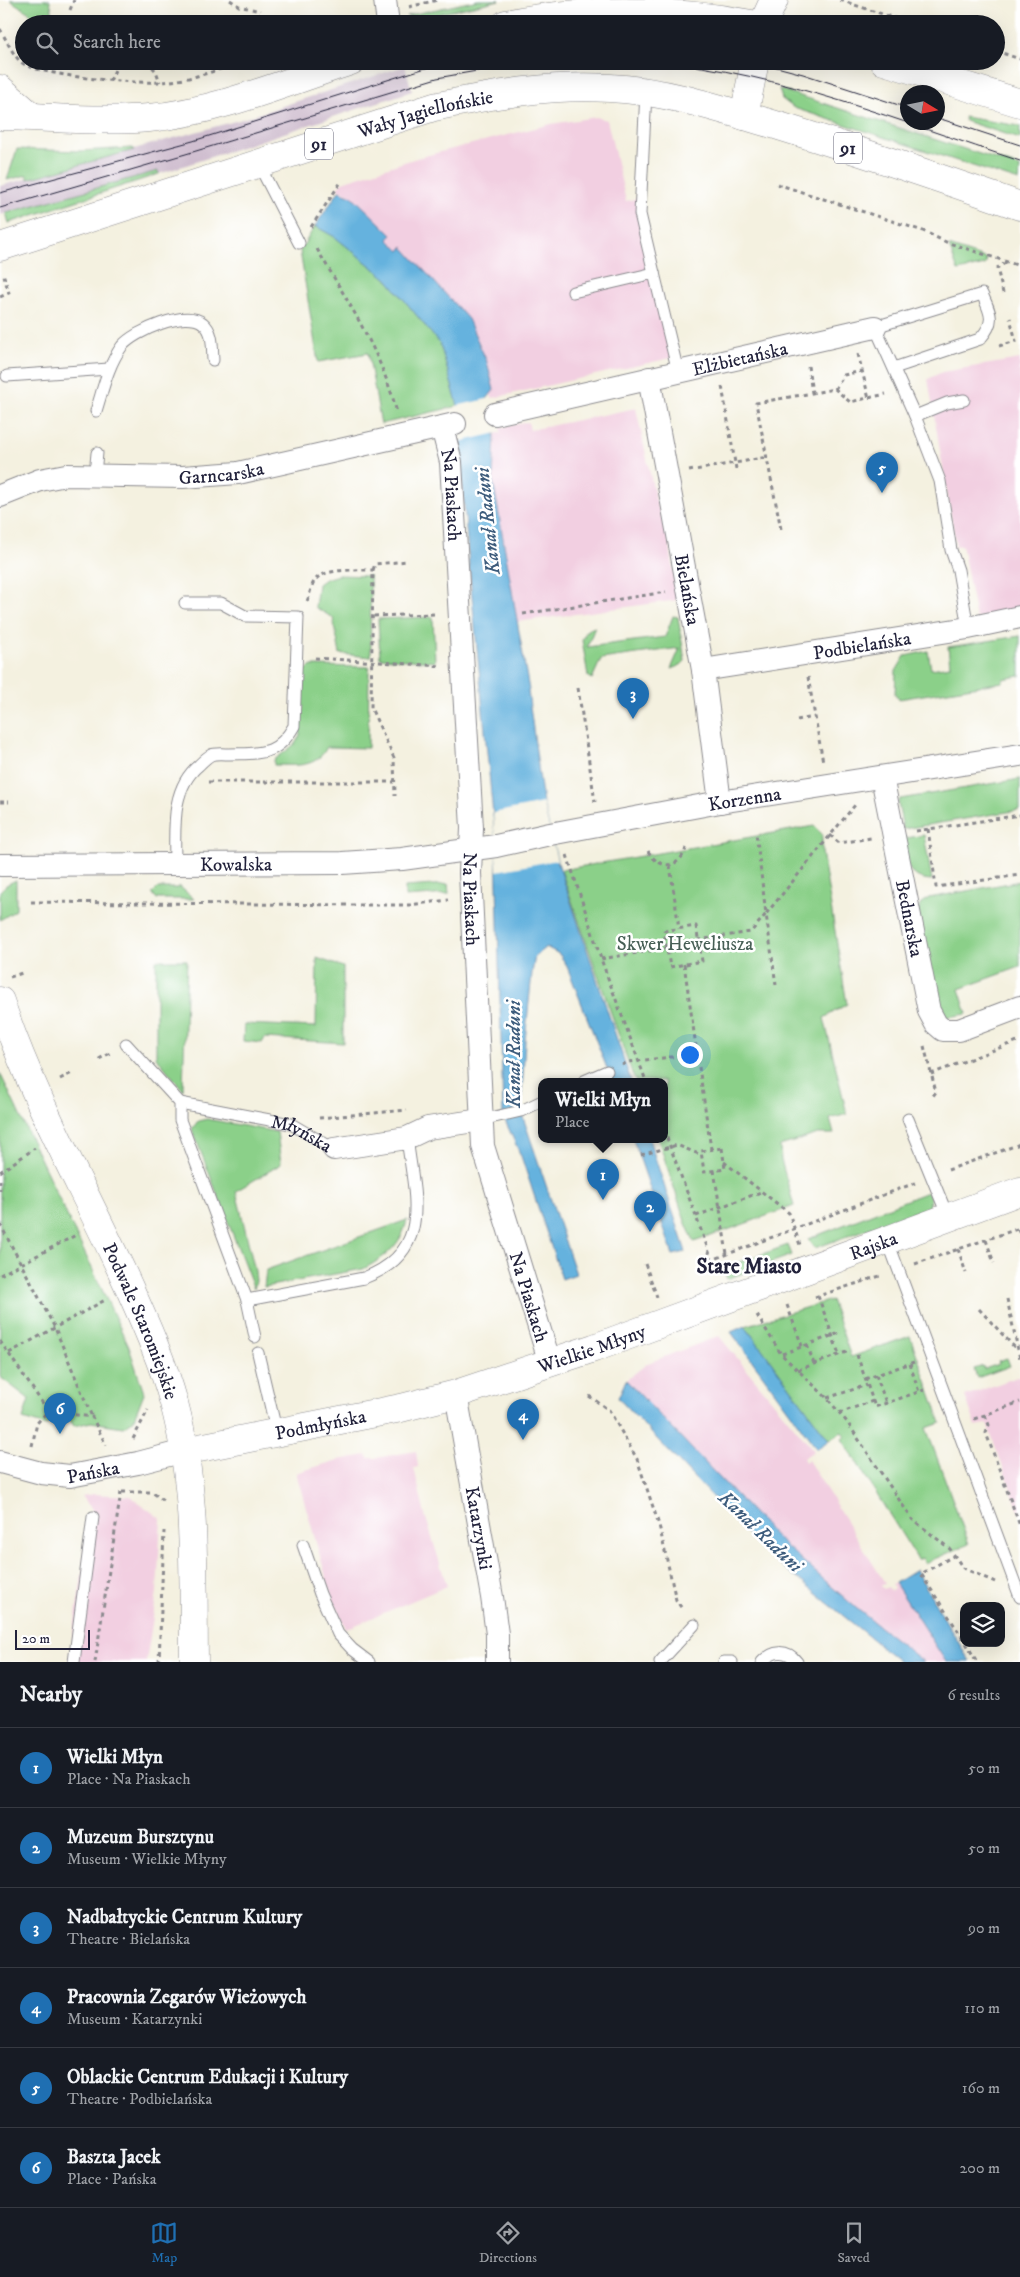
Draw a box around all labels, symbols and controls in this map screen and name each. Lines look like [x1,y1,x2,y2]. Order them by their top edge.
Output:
search box [15,15,1005,70]
icon: search [33,29,61,57]
text: Search here [73,31,161,54]
north arrow [900,85,945,130]
street label: Wały Jagiellońskie [354,86,495,144]
road number: 91 [305,128,333,160]
road number: 91 [834,132,862,164]
street label: Elżbietańska [690,337,790,381]
street label: Na Piaskach [435,446,466,542]
pin: 5 [866,452,898,493]
street label: Garncarska [178,458,266,490]
water label: Kanał Raduni [470,464,507,577]
street label: Bielańska [669,552,705,627]
street label: Podbielańska [812,627,913,665]
pin: 3 [617,678,649,719]
street label: Korzenna [706,783,783,817]
street label: Na Piaskach [457,852,483,946]
street label: Kowalska [200,853,272,877]
street label: Bednarska [890,878,928,959]
park label: Skwer Heweliusza [617,933,753,956]
water label: Kanał Raduni [502,999,527,1109]
your location [677,1042,703,1068]
popup [538,1078,668,1143]
text: Wielki Młyn [555,1089,651,1112]
street label: Młyńska [269,1110,336,1158]
text: Place [555,1112,589,1132]
pin: 1 [587,1159,619,1200]
pin: 2 [634,1191,666,1232]
street label: Rajska [847,1227,901,1266]
street label: Podwale Staromiejskie [97,1239,182,1402]
street label: Na Piaskach [503,1249,553,1345]
district label: Stare Miasto [696,1254,802,1280]
street label: Wielkie Młyny [534,1320,650,1379]
pin: 6 [44,1393,76,1434]
pin: 4 [507,1399,539,1440]
street label: Podmłyńska [273,1405,368,1446]
street label: Pańska [65,1457,121,1489]
street label: Katarzynki [460,1485,497,1572]
water label: Kanał Raduni [712,1485,809,1580]
map controls [960,1602,1005,1647]
button: layers [960,1602,1005,1647]
scale bar [15,1627,90,1650]
text: 20 m [22,1630,50,1648]
text: Nearby [20,1682,82,1708]
text: 6 results [947,1685,1000,1705]
text: Wielki Młyn [67,1746,163,1769]
text: 1 [33,1758,39,1778]
text: 50 m [968,1758,1000,1778]
text: Place · Na Piaskach [67,1769,191,1789]
text: Muzeum Bursztynu [67,1826,214,1849]
text: 2 [32,1838,40,1858]
text: 50 m [968,1838,1000,1858]
text: Museum · Wielkie Młyny [67,1849,227,1869]
text: Nadbałtyckie Centrum Kultury [67,1906,302,1929]
text: 3 [33,1918,39,1938]
text: 90 m [968,1918,1000,1938]
text: Theatre · Bielańska [67,1929,190,1949]
text: Pracownia Zegarów Wieżowych [67,1986,306,2009]
text: 4 [31,1998,41,2018]
text: 110 m [964,1998,1000,2018]
text: Museum · Katarzynki [67,2009,202,2029]
text: Oblackie Centrum Edukacji i Kultury [67,2066,348,2089]
text: 5 [32,2078,40,2098]
text: 160 m [962,2078,1000,2098]
text: Theatre · Podbielańska [67,2089,212,2109]
text: Baszta Jacek [67,2146,161,2169]
text: 6 [32,2158,40,2178]
text: 200 m [959,2158,1000,2178]
text: Place · Pańska [67,2169,157,2189]
tab: Map [150,2219,178,2267]
tab: Directions [479,2219,537,2267]
tab: Saved [838,2219,870,2267]

